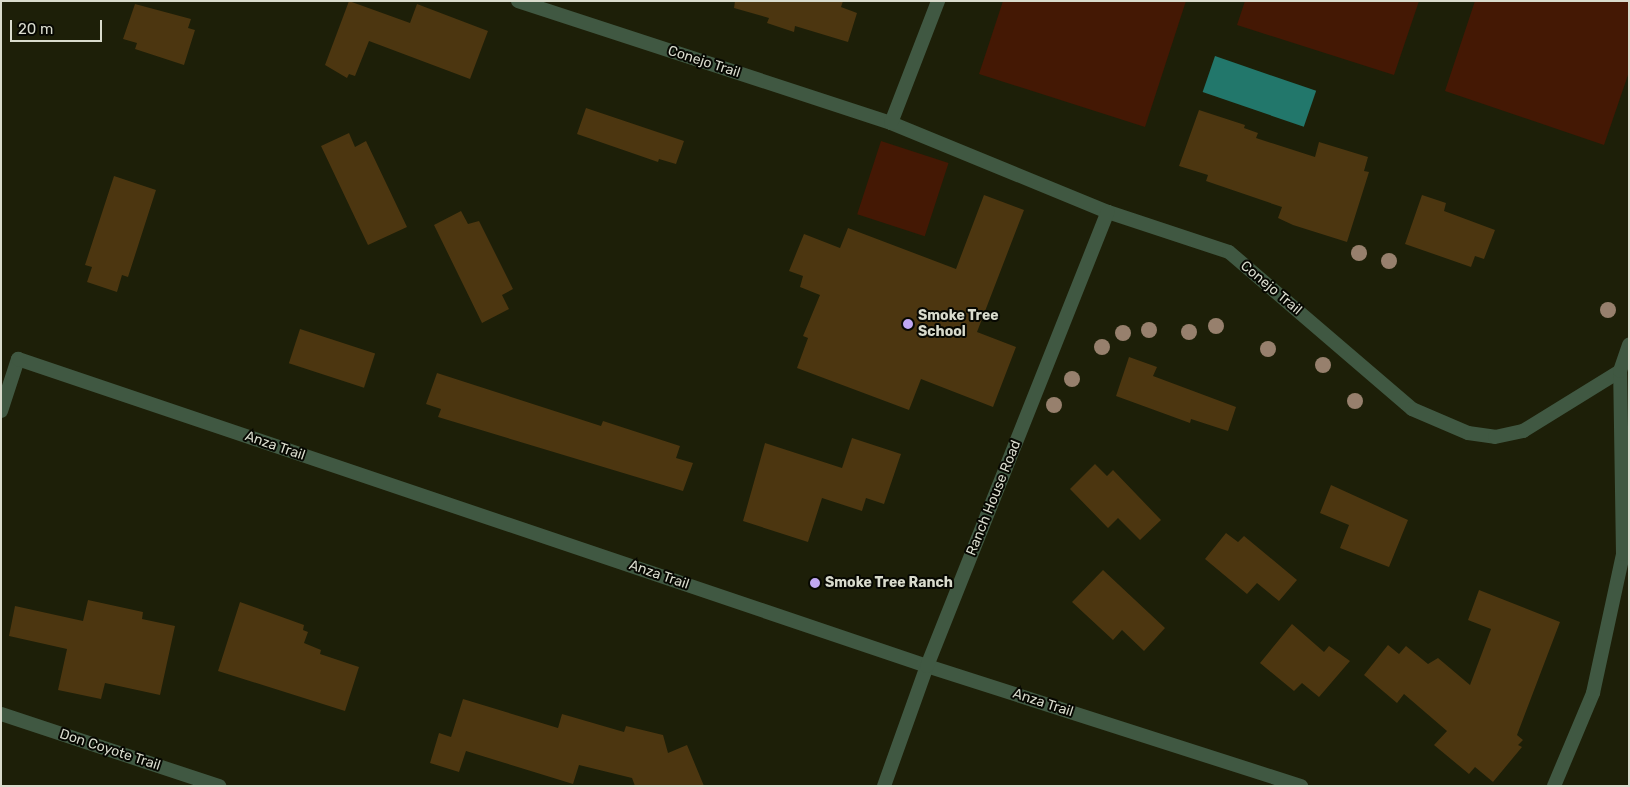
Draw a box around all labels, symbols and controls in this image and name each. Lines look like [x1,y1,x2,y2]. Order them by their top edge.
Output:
scale bar [12,10,105,42]
text: 20 m [18,20,53,38]
street label: Conejo Trail [666,42,742,82]
street label: Conejo Trail [1237,257,1305,319]
place label: Smoke Tree School [918,308,999,341]
marker: Smoke Tree School [902,318,914,330]
street label: Anza Trail [243,428,307,464]
street label: Ranch House Road [963,438,1025,558]
street label: Anza Trail [627,557,691,593]
place label: Smoke Tree Ranch [825,575,953,591]
marker: Smoke Tree Ranch [809,577,821,589]
street label: Anza Trail [1011,685,1075,721]
street label: Don Coyote Trail [57,726,163,774]

